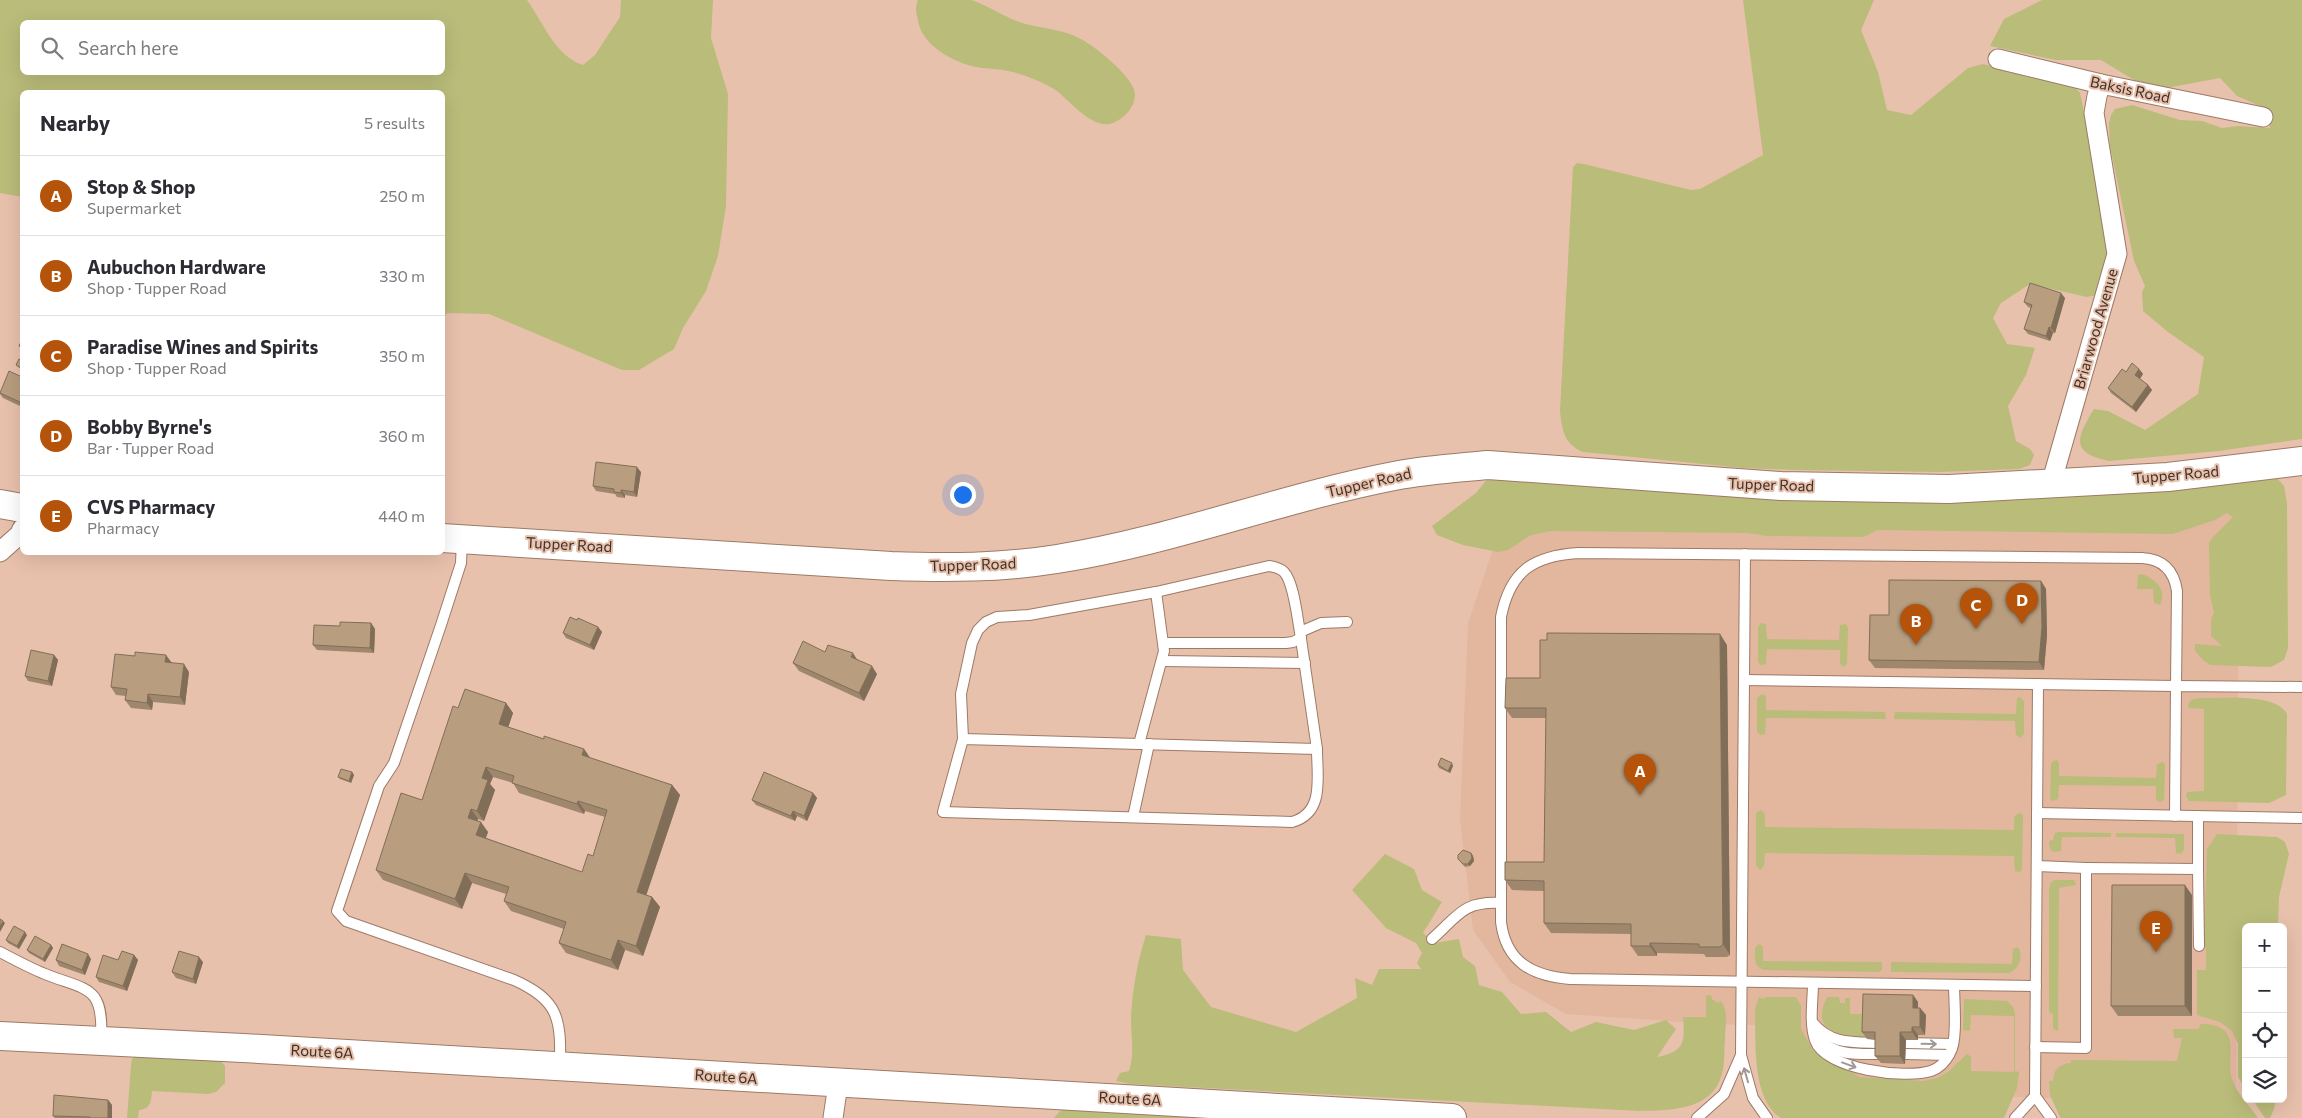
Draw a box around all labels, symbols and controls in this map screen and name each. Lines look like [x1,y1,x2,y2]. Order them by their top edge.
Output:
search box [20,20,445,75]
icon: search [38,34,66,62]
text: Search here [78,36,178,59]
street label: Baksis Road [2089,72,2172,106]
text: Nearby [40,110,110,135]
text: 5 results [364,113,425,132]
text: Stop & Shop [87,175,196,198]
text: A [50,186,62,205]
text: 250 m [379,186,425,205]
text: Supermarket [87,198,182,217]
text: Aubuchon Hardware [87,255,266,278]
text: B [51,266,61,285]
text: 330 m [379,266,425,285]
street label: Briarwood Avenue [2069,266,2121,391]
text: Shop · Tupper Road [87,278,227,297]
text: Paradise Wines and Spirits [87,335,318,358]
text: C [51,346,61,365]
text: 350 m [379,346,425,365]
text: Shop · Tupper Road [87,358,227,377]
text: Bobby Byrne's [87,415,212,438]
text: D [50,426,62,445]
text: 360 m [379,426,425,445]
text: Bar · Tupper Road [87,438,214,457]
street label: Tupper Road [2132,461,2220,487]
street label: Tupper Road [1325,464,1413,501]
street label: Tupper Road [1728,474,1814,495]
your location [950,482,976,508]
text: CVS Pharmacy [87,495,216,518]
text: E [51,506,61,525]
text: 440 m [378,506,425,525]
text: Pharmacy [87,518,160,537]
street label: Tupper Road [525,533,613,555]
street label: Tupper Road [930,554,1016,575]
pin: D [2006,583,2038,624]
pin: C [1960,588,1992,629]
pin: B [1900,604,1932,645]
pin: A [1624,754,1656,795]
pin: E [2140,911,2172,952]
map controls [2242,923,2287,1103]
button: + [2242,923,2287,968]
button: − [2242,968,2287,1013]
button: locate [2242,1013,2287,1058]
one-way arrow [1921,1039,1937,1048]
street label: Route 6A [290,1040,354,1062]
button: layers [2242,1058,2287,1103]
one-way arrow [1841,1061,1857,1070]
street label: Route 6A [694,1065,758,1087]
one-way arrow [1741,1067,1750,1083]
street label: Route 6A [1098,1087,1162,1109]

